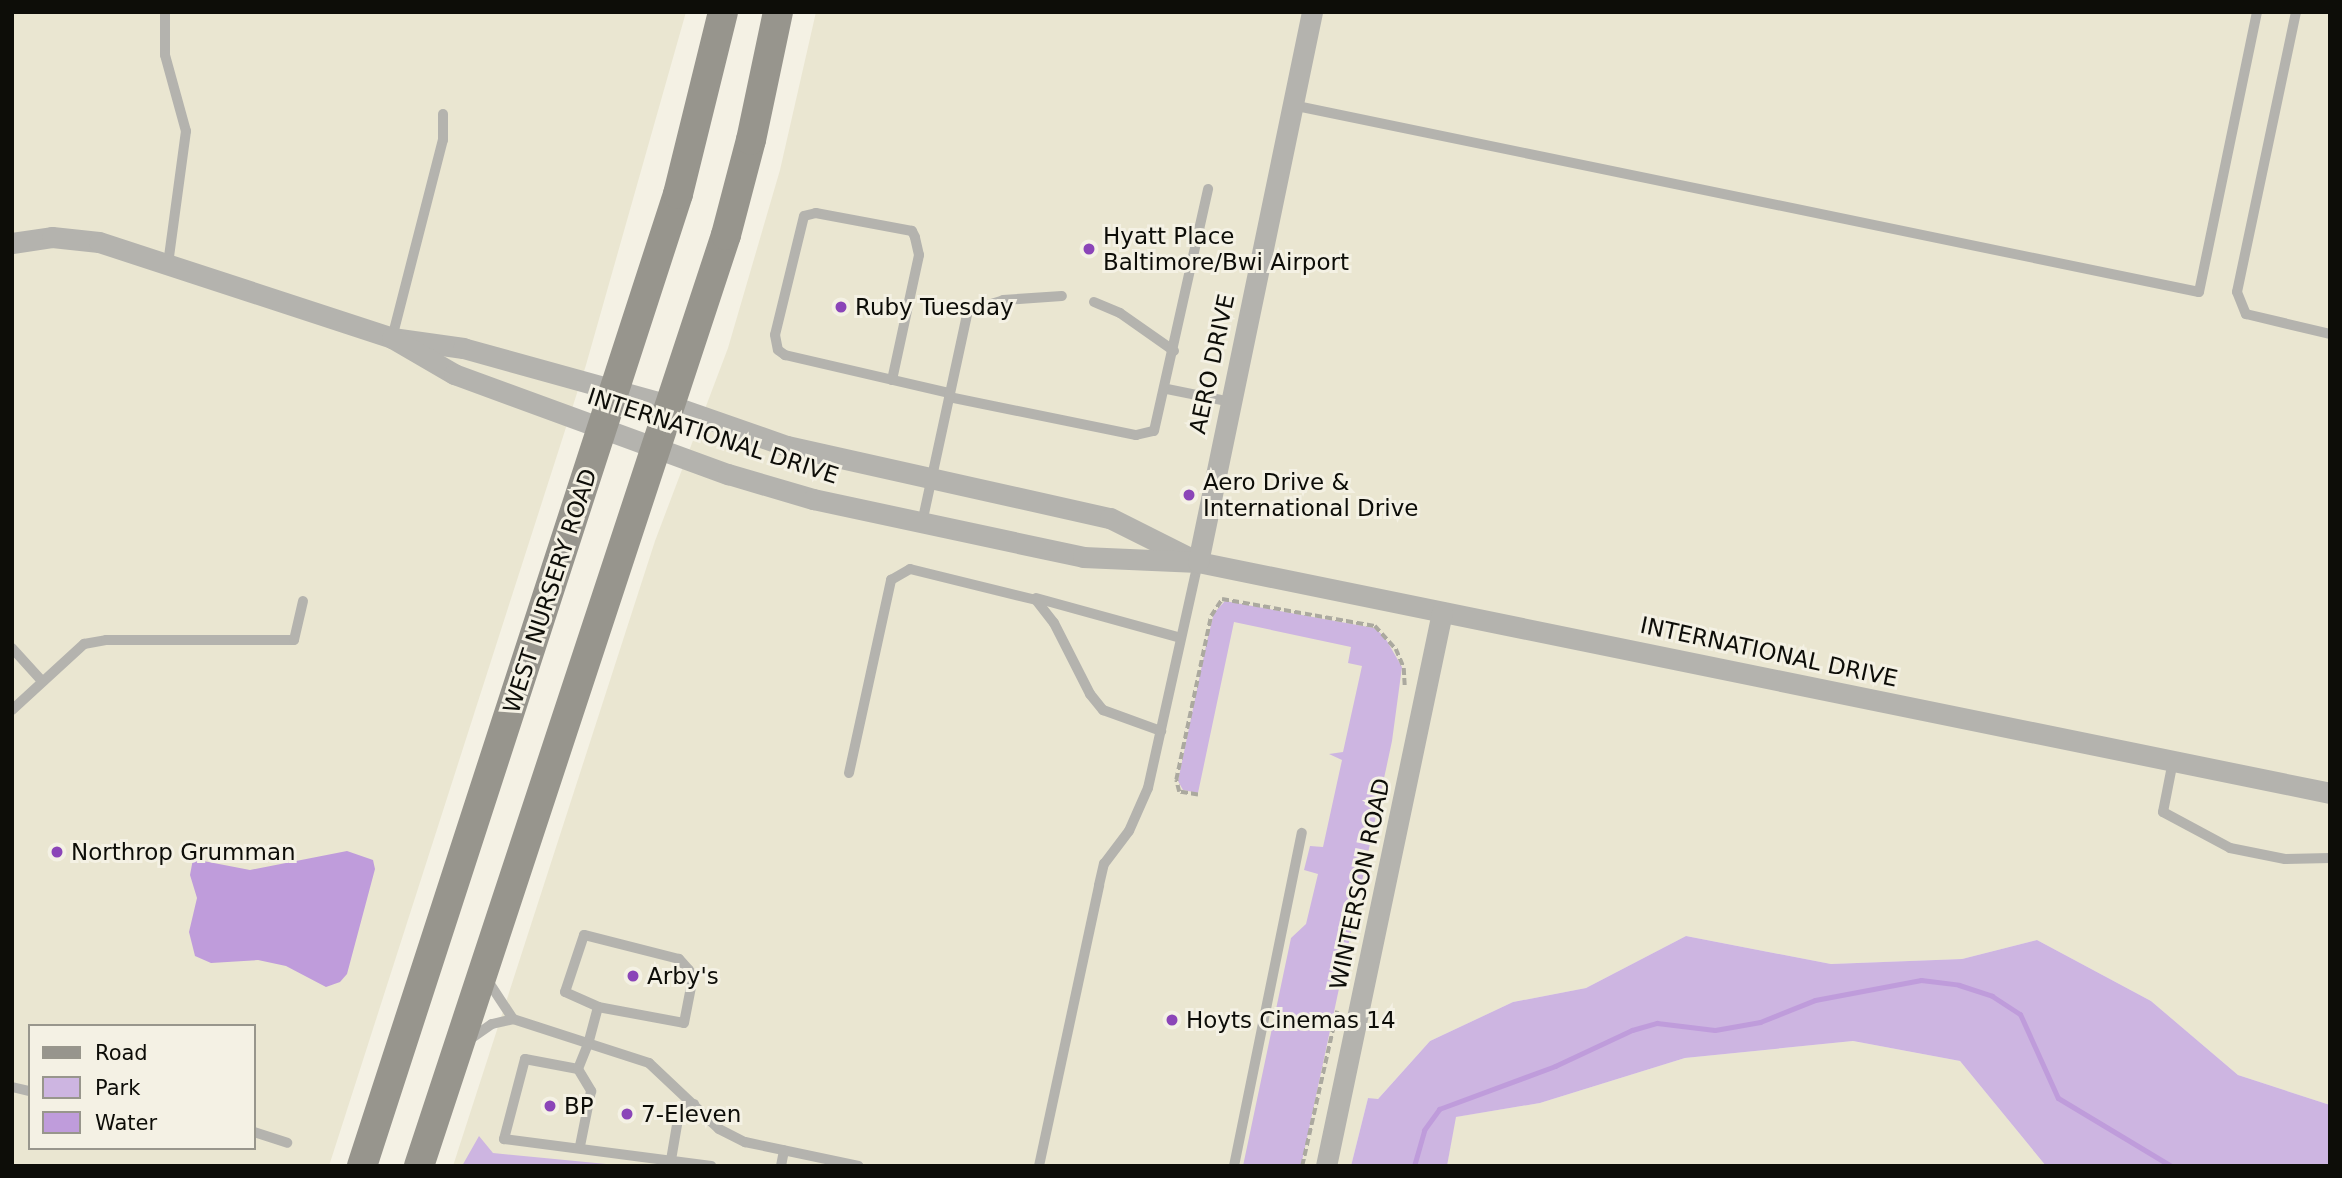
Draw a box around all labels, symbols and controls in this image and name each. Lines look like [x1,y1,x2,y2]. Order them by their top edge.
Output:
place label: Hyatt Place Baltimore/Bwi Airport [1103,222,1349,276]
marker: Hyatt Place Baltimore/Bwi Airport [1081,241,1097,257]
street label: AERO DRIVE [1184,291,1240,437]
place label: Ruby Tuesday [855,293,1014,321]
marker: Ruby Tuesday [833,299,849,315]
street label: INTERNATIONAL DRIVE [584,382,842,490]
street label: WEST NURSERY ROAD [497,465,603,717]
place label: Aero Drive & International Drive [1203,468,1418,522]
marker: Aero Drive & International Drive [1181,487,1197,503]
street label: INTERNATIONAL DRIVE [1638,611,1900,693]
street label: WINTERSON ROAD [1324,776,1396,992]
place label: Northrop Grumman [71,838,296,866]
marker: Northrop Grumman [49,844,65,860]
place label: Arby's [647,962,719,990]
marker: Arby's [625,968,641,984]
place label: Hoyts Cinemas 14 [1186,1006,1396,1034]
marker: Hoyts Cinemas 14 [1164,1012,1180,1028]
legend [28,1024,256,1150]
text: Road [95,1041,148,1065]
text: Park [95,1076,140,1100]
place label: BP [564,1092,594,1120]
marker: BP [542,1098,558,1114]
place label: 7-Eleven [641,1100,741,1128]
marker: 7-Eleven [619,1106,635,1122]
text: Water [95,1111,157,1135]

